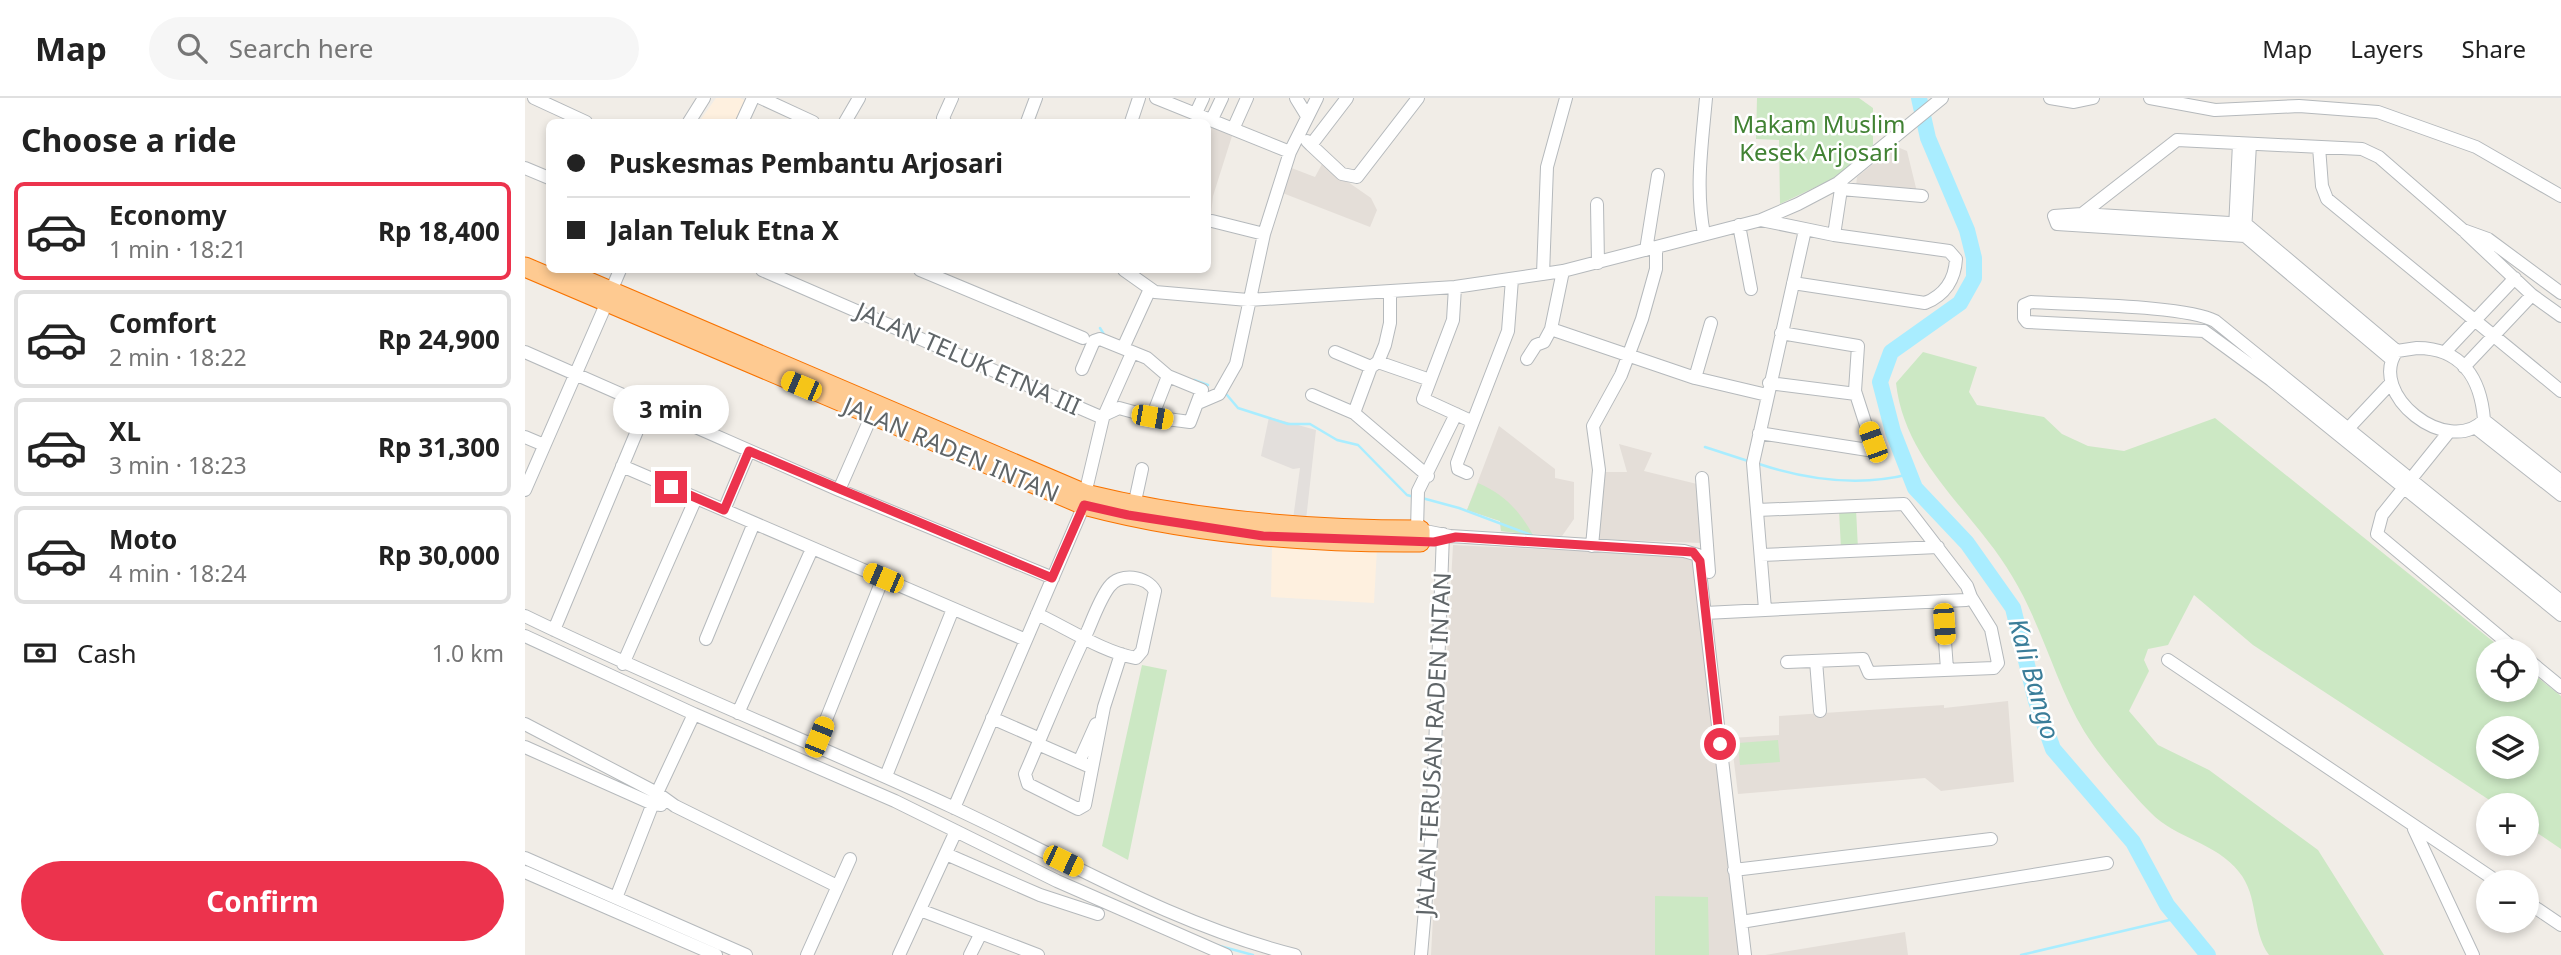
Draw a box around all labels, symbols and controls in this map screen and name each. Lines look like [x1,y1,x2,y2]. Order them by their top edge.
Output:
search box [149,17,639,80]
text: Map [35,26,107,71]
icon: search [173,29,211,67]
text: Search here [229,30,373,66]
text: Map [2262,32,2312,65]
text: Layers [2350,32,2424,65]
text: Share [2462,32,2526,65]
park label: Makam Muslim Kesek Arjosari [1732,107,1906,168]
text: Choose a ride [21,118,237,161]
text: Puskesmas Pembantu Arjosari [609,145,1003,181]
text: Economy [109,197,227,233]
icon: car [25,200,88,263]
text: Jalan Teluk Etna X [609,212,839,248]
text: Rp 18,400 [378,213,500,249]
text: 1 min · 18:21 [109,233,247,265]
street label: JALAN TELUK ETNA III [849,292,1086,422]
text: Comfort [109,305,217,341]
icon: car [25,308,88,371]
text: Rp 24,900 [378,321,500,357]
text: 2 min · 18:22 [109,341,247,373]
car [778,368,825,404]
callout: 3 min [613,386,729,434]
street label: JALAN RADEN INTAN [837,387,1065,509]
text: 3 min [639,393,703,425]
car [1130,403,1175,431]
text: XL [109,413,141,449]
icon: car [25,416,88,479]
car [1856,419,1891,465]
text: Rp 31,300 [378,429,500,465]
text: 3 min · 18:23 [109,449,247,481]
route end [655,471,687,503]
text: Moto [109,521,177,557]
icon: car [25,524,88,587]
text: Rp 30,000 [378,537,500,573]
text: 4 min · 18:24 [109,557,247,589]
car [860,560,907,596]
street label: JALAN TERUSAN RADEN INTAN [1407,571,1458,918]
car [1933,602,1956,646]
water label: Kali Bango [2000,614,2069,744]
icon: cash [21,634,59,672]
text: Cash [77,635,137,671]
text: 1.0 km [432,637,504,669]
map controls [2476,639,2539,933]
button: locate [2476,639,2539,702]
car [802,714,837,760]
button: layers [2476,716,2539,779]
route start [1704,728,1736,760]
button: + [2476,793,2539,856]
car [1040,842,1087,880]
button: Confirm [21,861,504,941]
button: − [2476,870,2539,933]

